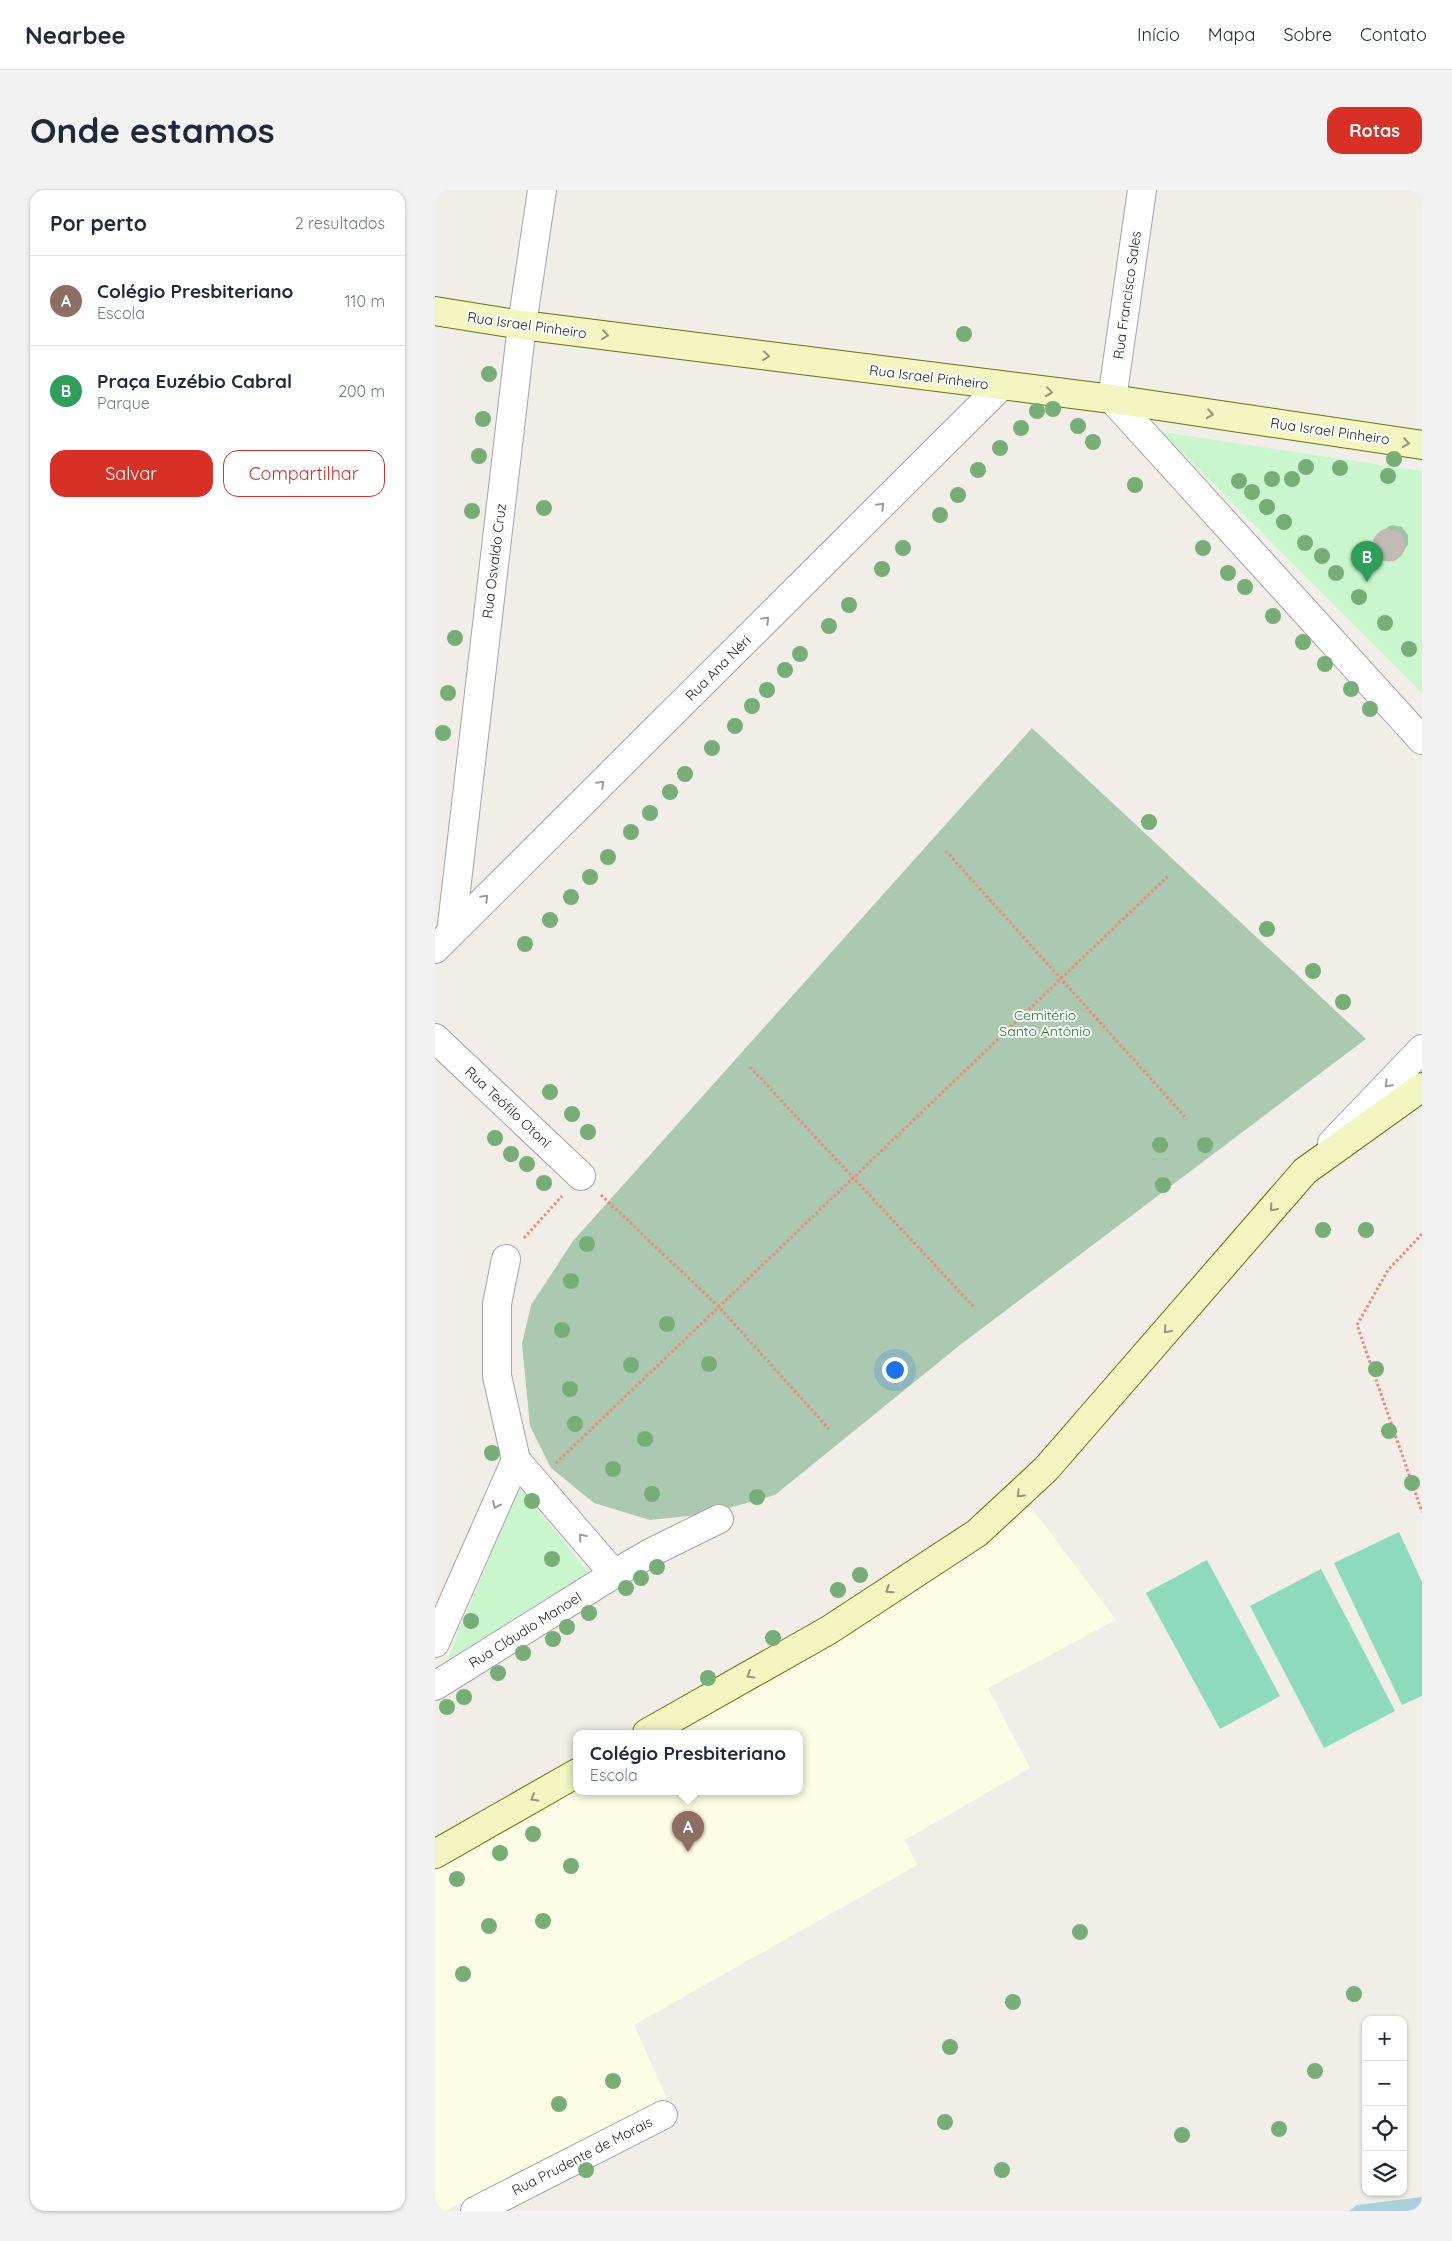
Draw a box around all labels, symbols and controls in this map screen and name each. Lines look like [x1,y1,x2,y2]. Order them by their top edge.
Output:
text: Nearbee [25,20,126,50]
text: Início [1137,23,1180,46]
text: Mapa [1208,23,1255,46]
text: Sobre [1283,23,1332,46]
text: Contato [1360,23,1427,46]
button: Rotas [1327,107,1422,154]
text: Onde estamos [30,108,275,152]
text: Por perto [50,210,147,236]
text: 2 resultados [295,213,385,233]
street label: Rua Francisco Sales [1109,230,1145,360]
text: Colégio Presbiteriano [97,279,293,303]
text: A [61,291,71,311]
text: 110 m [345,291,385,311]
text: Escola [97,303,145,323]
street label: Rua Israel Pinheiro [466,308,588,342]
one-way arrow [601,329,609,340]
one-way arrow [762,350,770,361]
street label: Rua Israel Pinheiro [868,361,990,393]
text: Praça Euzébio Cabral [97,369,292,393]
text: B [61,381,71,401]
text: 200 m [338,381,385,401]
one-way arrow [1046,386,1054,397]
text: Parque [97,393,150,413]
one-way arrow [1207,408,1215,419]
street label: Rua Israel Pinheiro [1269,414,1391,448]
one-way arrow [1401,437,1410,447]
button: Salvar [50,450,213,497]
button: Compartilhar [223,450,385,497]
street label: Rua Osvaldo Cruz [478,502,510,620]
one-way arrow [875,502,884,511]
pin: B [1351,541,1383,582]
one-way arrow [760,617,769,626]
street label: Rua Ana Néri [681,631,755,705]
one-way arrow [595,781,604,790]
one-way arrow [480,895,489,904]
park label: Cemitério Santo Antônio [999,1006,1091,1040]
street label: Rua Teófilo Otoní [461,1063,555,1151]
one-way arrow [1385,1078,1394,1087]
one-way arrow [1270,1202,1279,1211]
one-way arrow [1163,1325,1172,1334]
your location [882,1357,908,1383]
one-way arrow [1016,1488,1025,1497]
one-way arrow [492,1500,502,1509]
one-way arrow [579,1533,588,1542]
one-way arrow [885,1584,895,1593]
street label: Rua Cláudio Manoel [465,1588,585,1672]
one-way arrow [746,1668,755,1678]
popup [573,1730,803,1795]
text: Colégio Presbiteriano [590,1741,786,1765]
text: Escola [590,1765,638,1785]
one-way arrow [531,1791,540,1801]
pin: A [672,1811,704,1852]
map controls [1362,2016,1407,2196]
button: + [1362,2016,1407,2061]
button: − [1362,2061,1407,2106]
button: locate [1362,2106,1407,2151]
street label: Rua Prudente de Morais [509,2113,655,2199]
button: layers [1362,2151,1407,2196]

